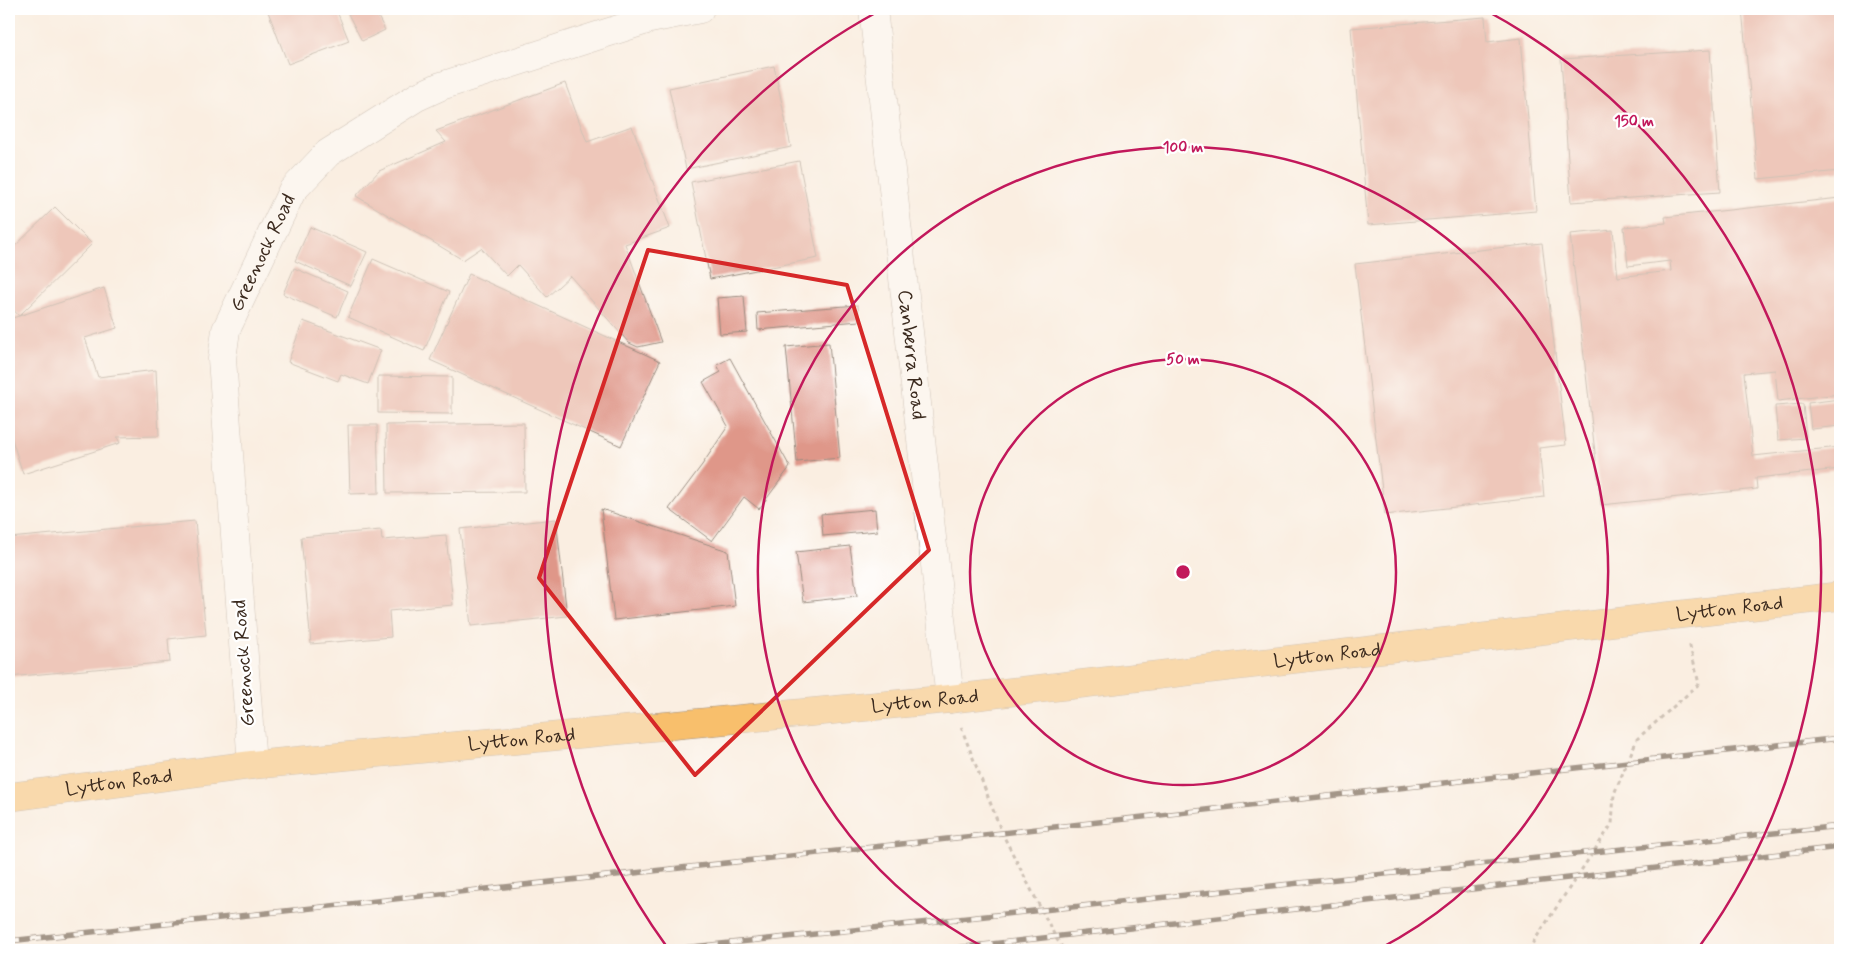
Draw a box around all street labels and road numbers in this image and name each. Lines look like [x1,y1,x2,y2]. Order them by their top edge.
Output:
street label: Greenock Road [223,189,302,316]
street label: Canberra Road [891,288,932,421]
street label: Lytton Road [1674,589,1785,628]
street label: Greenock Road [226,599,262,727]
street label: Lytton Road [1272,636,1382,675]
street label: Lytton Road [870,682,980,720]
street label: Lytton Road [467,721,577,758]
street label: Lytton Road [64,762,174,803]

